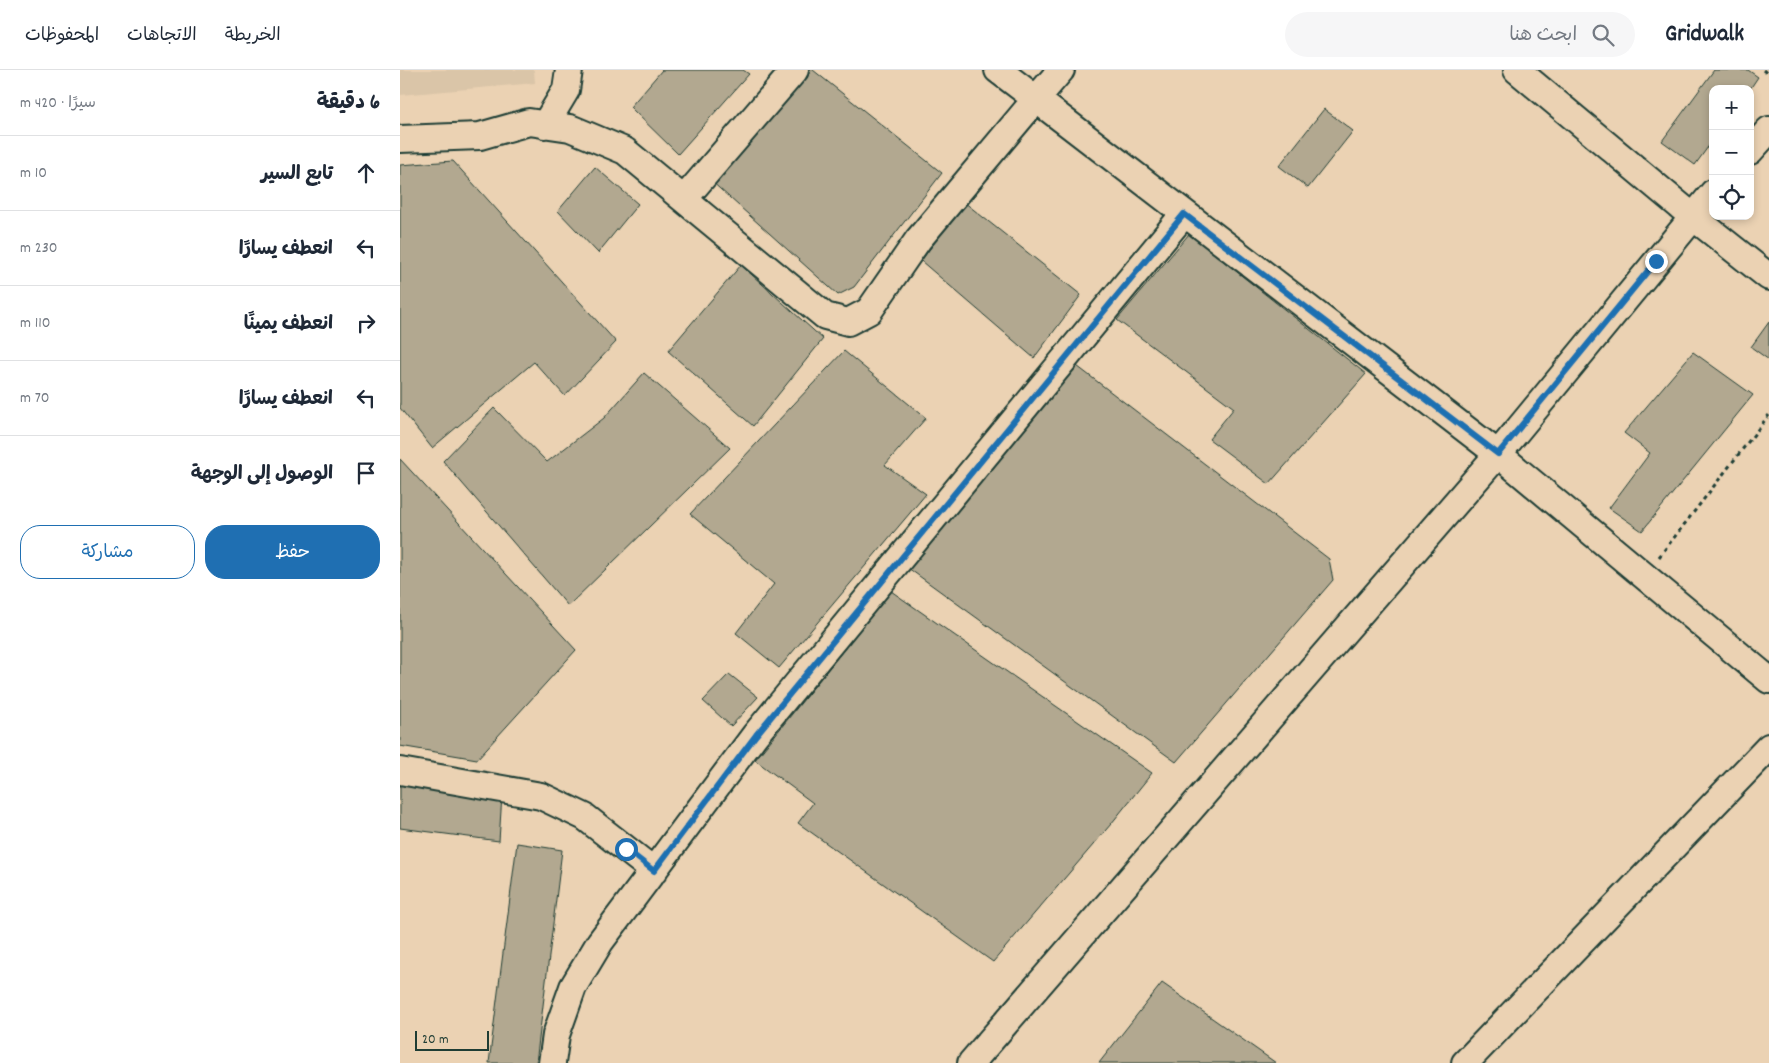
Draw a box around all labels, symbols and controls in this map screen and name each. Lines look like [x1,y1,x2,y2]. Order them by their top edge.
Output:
search box [1285,12,1635,57]
text: Gridwalk [1665,18,1744,52]
icon: search [1589,21,1617,49]
text: ابحث هنا [1509,23,1577,50]
text: المحفوظات [25,24,99,49]
text: الاتجاهات [127,24,197,49]
text: الخريطة [225,24,281,49]
map controls [1709,85,1754,220]
button: + [1709,85,1754,130]
text: 6 دقيقة [316,89,380,119]
text: سيرًا · 420 m [20,92,96,115]
button: − [1709,130,1754,175]
icon: ahead [352,159,380,187]
text: 10 m [20,162,47,185]
text: تابع السير [261,162,333,189]
button: locate [1709,175,1754,220]
icon: left [352,234,380,262]
text: 230 m [20,237,58,260]
text: انعطف يسارًا [239,237,333,264]
route end [1645,250,1668,273]
icon: right [352,309,380,337]
text: 110 m [20,312,50,335]
text: انعطف يمينًا [244,312,333,339]
icon: left [352,384,380,412]
text: 70 m [20,387,50,410]
text: انعطف يسارًا [239,387,333,414]
icon: arrive [352,459,380,487]
text: الوصول إلى الوجهة [191,462,333,489]
button: مشاركة [20,525,195,579]
button: حفظ [205,525,380,579]
route start [615,838,638,861]
scale bar [415,1028,489,1051]
text: 20 m [422,1030,449,1050]

